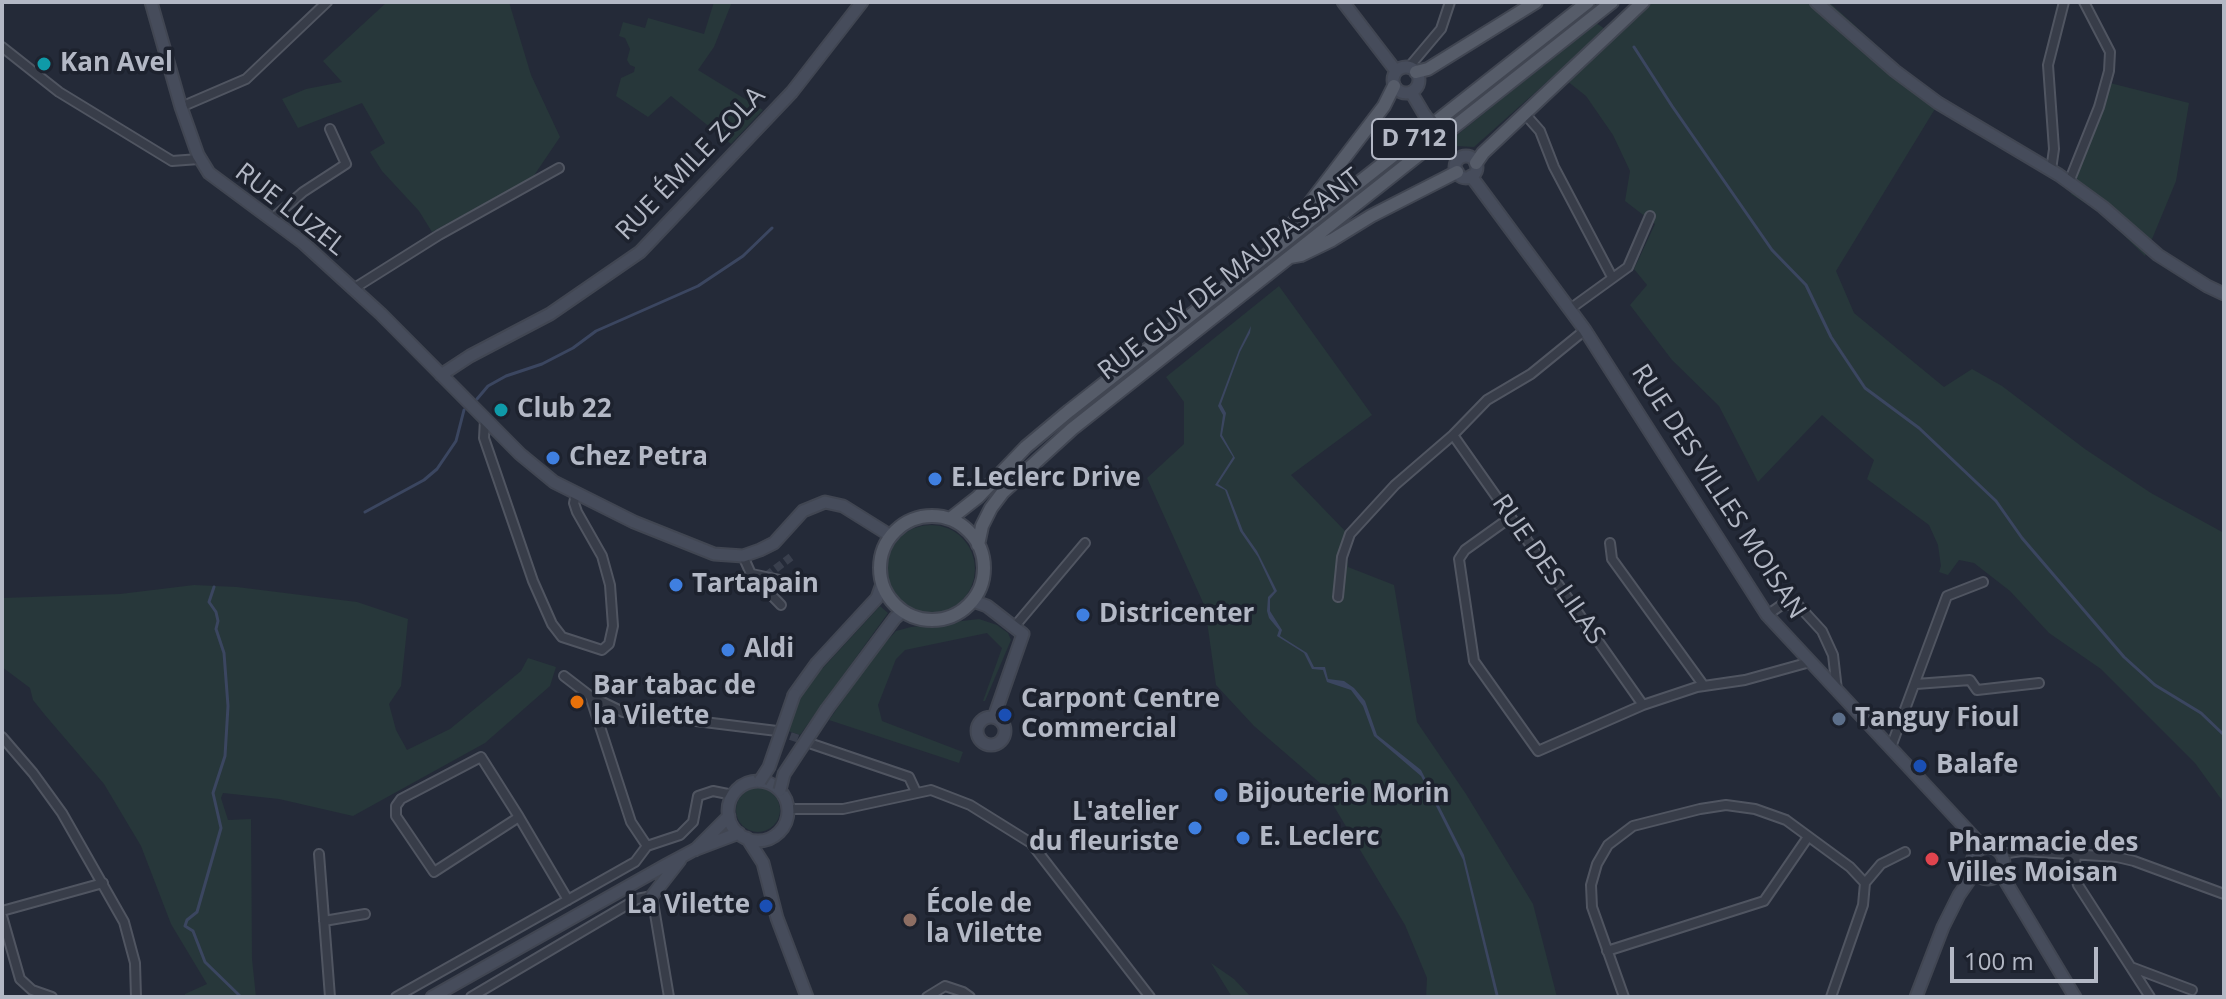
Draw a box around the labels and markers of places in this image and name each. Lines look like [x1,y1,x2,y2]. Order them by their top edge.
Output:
place label: Kan Avel [60,48,173,80]
marker: Kan Avel [35,55,53,73]
place label: Club 22 [517,394,612,426]
marker: Club 22 [492,401,510,419]
place label: Chez Petra [569,442,708,474]
marker: Chez Petra [544,449,562,467]
place label: E.Leclerc Drive [951,463,1141,495]
marker: E.Leclerc Drive [926,470,944,488]
place label: Tartapain [692,569,819,601]
marker: Tartapain [667,576,685,594]
place label: Districenter [1099,599,1254,631]
marker: Districenter [1074,606,1092,624]
place label: Aldi [744,634,794,666]
marker: Aldi [719,641,737,659]
place label: Bar tabac de la Vilette [593,671,756,732]
place label: Carpont Centre Commercial [1021,684,1220,746]
marker: Bar tabac de la Vilette [568,693,586,711]
place label: Tanguy Fioul [1855,703,2019,735]
marker: Carpont Centre Commercial [996,706,1014,724]
marker: Tanguy Fioul [1830,710,1848,728]
place label: Balafe [1936,750,2018,782]
marker: Balafe [1911,757,1929,775]
place label: Bijouterie Morin [1237,779,1449,811]
marker: Bijouterie Morin [1212,786,1230,804]
place label: L'atelier du fleuriste [1029,797,1179,858]
marker: L'atelier du fleuriste [1186,819,1204,837]
place label: E. Leclerc [1259,822,1380,854]
place label: Pharmacie des Villes Moisan [1948,828,2138,890]
marker: E. Leclerc [1234,829,1252,847]
marker: Pharmacie des Villes Moisan [1923,850,1941,868]
place label: École de la Vilette [926,889,1042,950]
place label: La Vilette [627,890,750,922]
marker: La Vilette [757,897,775,915]
marker: École de la Vilette [901,911,919,929]

